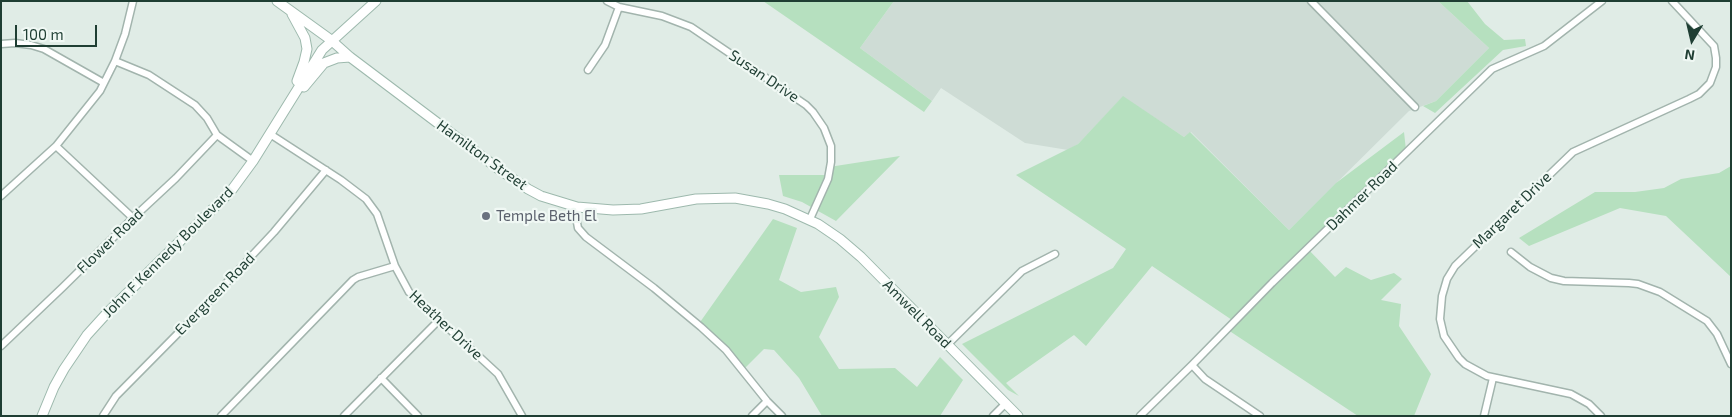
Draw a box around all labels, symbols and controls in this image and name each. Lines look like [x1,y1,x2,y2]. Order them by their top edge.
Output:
scale bar [18,15,100,47]
north arrow [1667,15,1717,65]
text: 100 m [23,25,64,43]
street label: Susan Drive [726,46,802,106]
text: N [1683,46,1696,64]
street label: Hamilton Street [433,116,531,194]
street label: Dahmer Road [1323,158,1401,234]
street label: Margaret Drive [1469,168,1555,252]
street label: John F Kennedy Boulevard [99,183,237,321]
street label: Flower Road [73,205,147,277]
place label: Temple Beth El [496,207,597,225]
marker: Temple Beth El [480,210,492,222]
street label: Evergreen Road [171,249,259,339]
street label: Amwell Road [879,276,955,352]
street label: Heather Drive [406,286,486,364]

